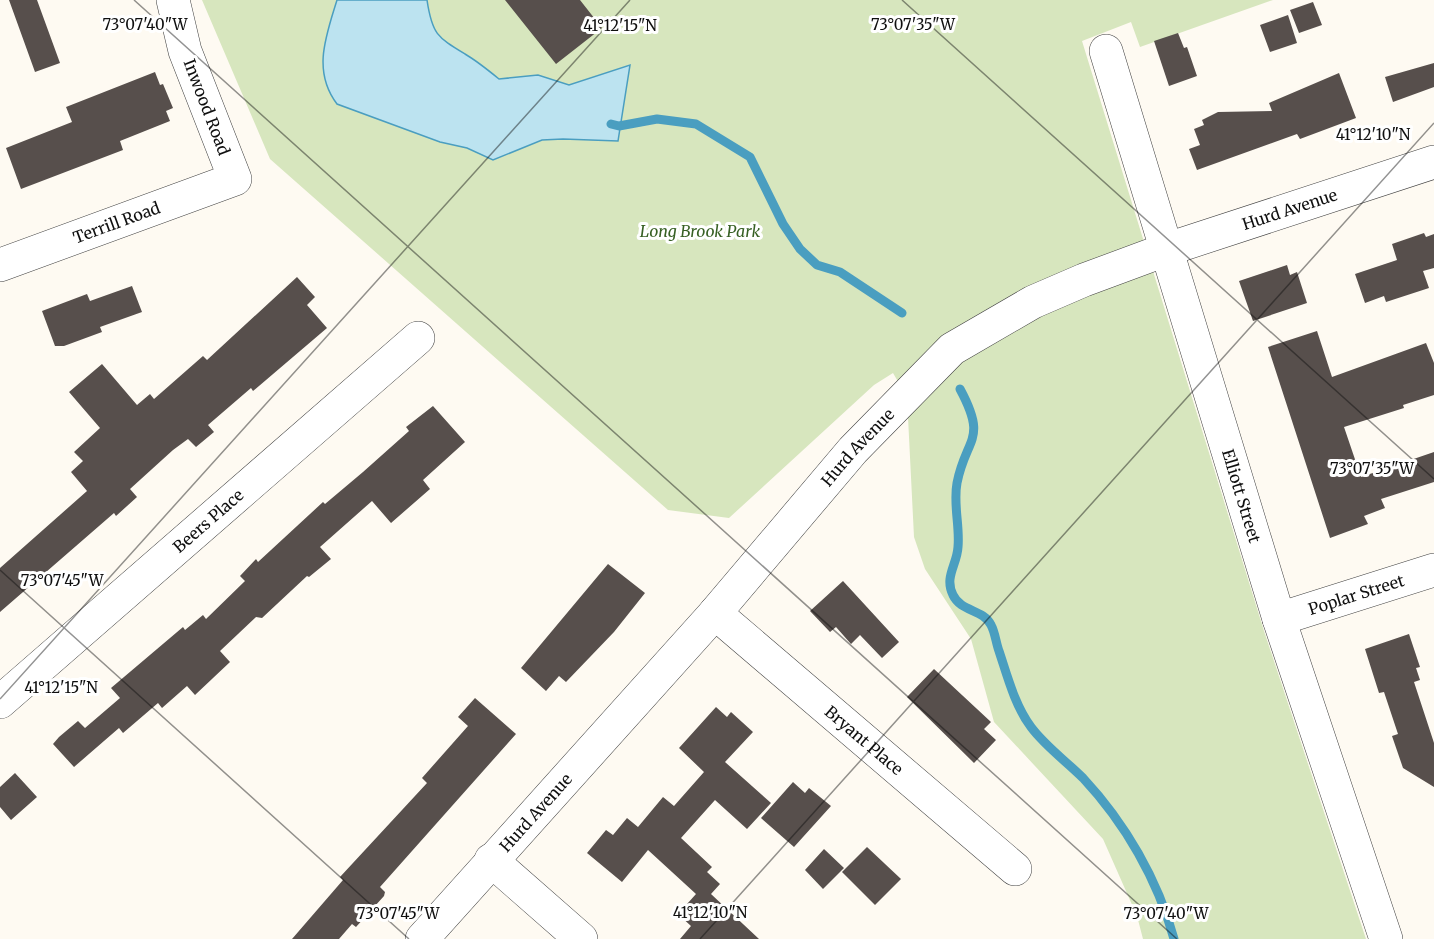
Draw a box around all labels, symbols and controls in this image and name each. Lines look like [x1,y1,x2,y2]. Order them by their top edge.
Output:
text: 73°07'40"W [102,15,189,34]
text: 73°07'35"W [871,15,956,34]
text: 41°12'15"N [583,16,657,35]
street label: Inwood Road [180,56,235,158]
text: 41°12'10"N [1336,125,1411,144]
street label: Hurd Avenue [1240,184,1340,234]
street label: Terrill Road [70,197,163,247]
park label: Long Brook Park [640,221,760,241]
street label: Hurd Avenue [817,404,898,490]
street label: Elliott Street [1218,447,1265,546]
text: 73°07'35"W [1330,459,1415,478]
street label: Beers Place [169,485,247,557]
street label: Poplar Street [1306,570,1407,619]
text: 73°07'45"W [21,571,104,590]
text: 41°12'15"N [24,678,98,697]
street label: Bryant Place [821,701,907,779]
street label: Hurd Avenue [495,769,576,856]
text: 41°12'10"N [673,903,748,922]
text: 73°07'45"W [357,904,440,923]
text: 73°07'40"W [1123,904,1210,923]

